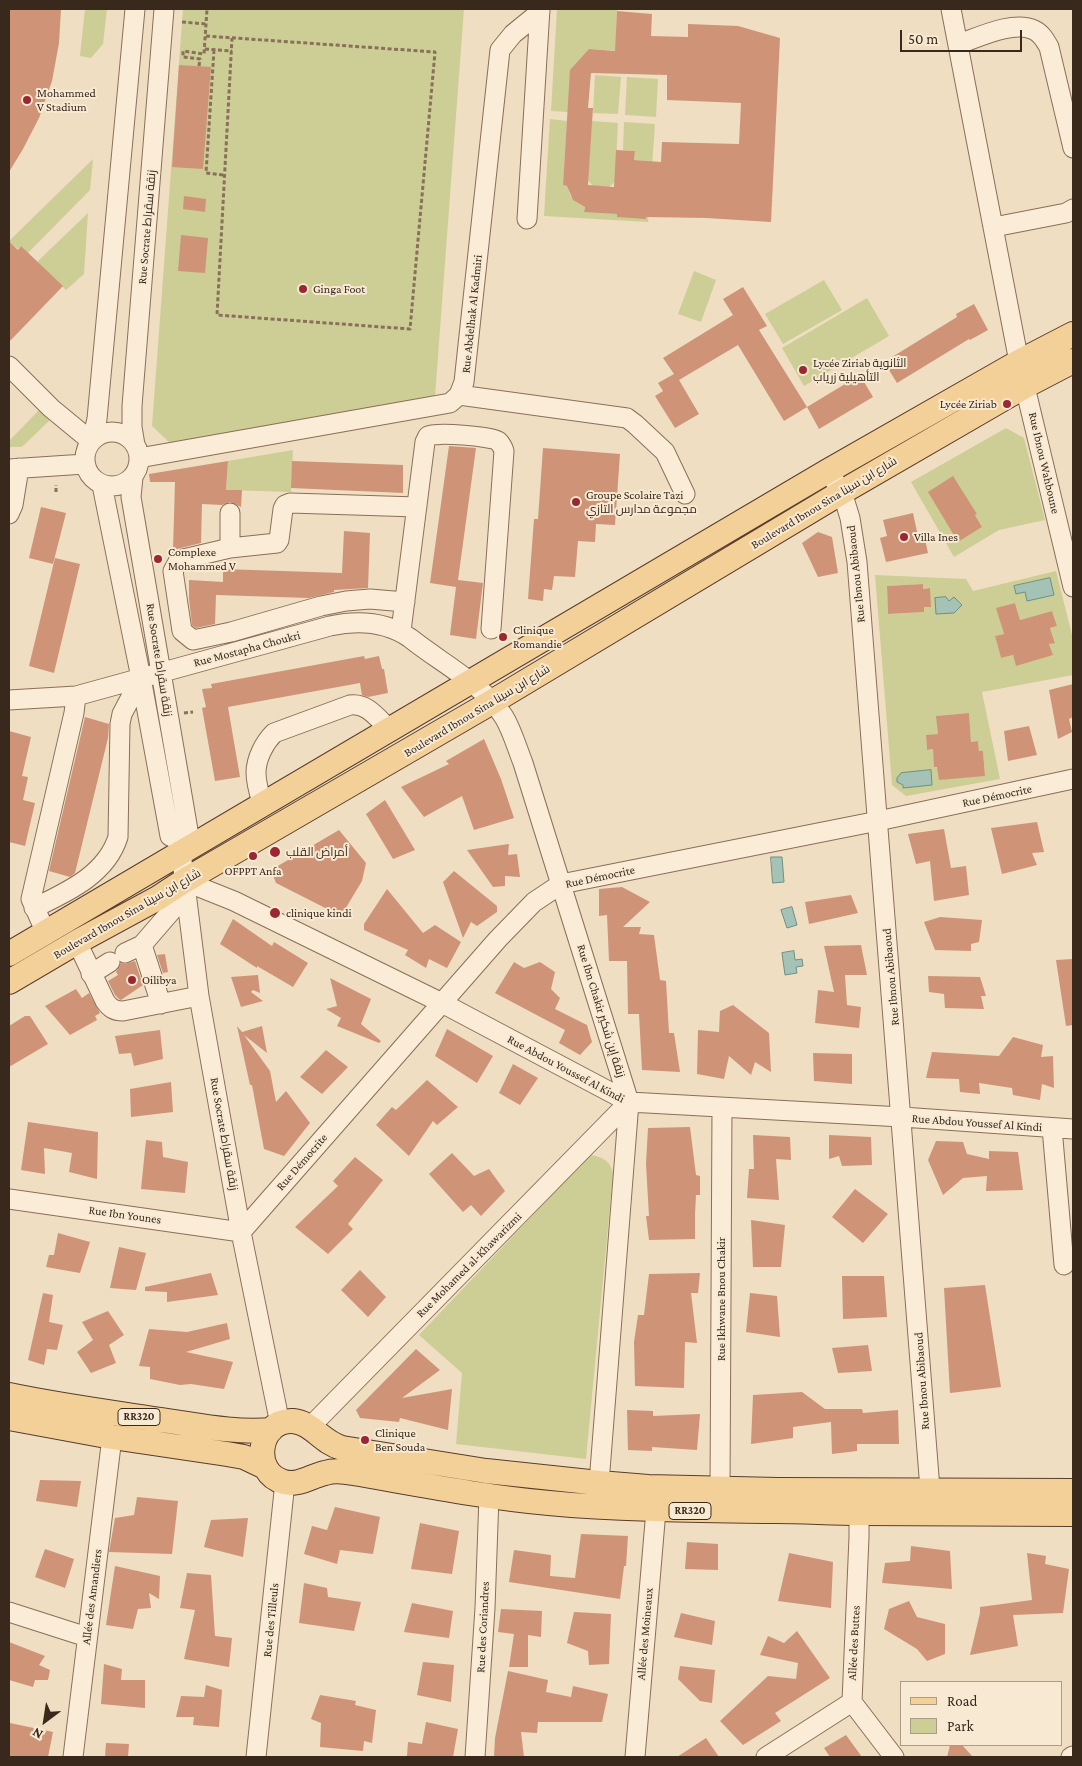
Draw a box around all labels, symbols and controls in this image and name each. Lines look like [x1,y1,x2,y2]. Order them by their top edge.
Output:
scale bar [902,20,1024,52]
text: 50 m [908,31,938,47]
place label: Mohammed V Stadium [37,86,96,114]
marker: Mohammed V Stadium [21,94,33,106]
street label: Rue Socrate زنقة سقراط [135,169,159,285]
street label: Rue Abdelhak Al Kadmiri [459,254,485,374]
place label: Ginga Foot [313,282,365,296]
marker: Ginga Foot [297,283,309,295]
place label: Lycée Ziriab الثانوية التأهيلية زرياب [813,356,906,384]
marker: Lycée Ziriab الثانوية التأهيلية زرياب [797,364,809,376]
place label: Lycée Ziriab [940,397,997,411]
marker: Lycée Ziriab [1001,398,1013,410]
street label: Rue Ibnou Wahboune [1025,411,1063,515]
street label: Boulevard Ibnou Sina شارع ابن سينا [748,454,900,552]
place label: Groupe Scolaire Tazi مجموعة مدارس التازي [586,488,697,516]
marker: Groupe Scolaire Tazi مجموعة مدارس التازي [570,496,582,508]
street label: Rue Ibnou Abibaoud [844,525,868,623]
place label: Villa Ines [914,530,958,544]
marker: Villa Ines [898,531,910,543]
place label: Complexe Mohammed V [168,545,236,573]
marker: Complexe Mohammed V [152,553,164,565]
street label: Rue Socrate زنقة سقراط [143,602,175,718]
place label: Clinique Romandie [513,623,562,651]
street label: Rue Mostapha Choukri [192,628,302,670]
marker: Clinique Romandie [497,631,509,643]
street label: Boulevard Ibnou Sina شارع ابن سينا [401,662,553,760]
street label: Rue Démocrite [961,782,1033,810]
marker: أمراض القلب [268,845,282,859]
place label: أمراض القلب [286,845,348,859]
marker: OFPPT Anfa [247,850,259,862]
street label: Rue Démocrite [564,863,636,891]
place label: OFPPT Anfa [224,864,282,878]
street label: Boulevard Ibnou Sina شارع ابن سينا [51,866,203,962]
marker: clinique kindi [268,906,282,920]
place label: clinique kindi [286,906,352,920]
street label: Rue Ibnou Abibaoud [880,928,902,1026]
street label: Rue Ibn Chakir زنقة إبن شكير [574,943,628,1079]
place label: Oilibya [142,973,177,987]
marker: Oilibya [126,974,138,986]
street label: Rue Abdou Youssef Al Kindi [505,1032,627,1106]
street label: Rue Socrate زنقة سقراط [207,1076,241,1192]
street label: Rue Abdou Youssef Al Kindi [911,1111,1043,1135]
street label: Rue Démocrite [273,1131,331,1193]
street label: Rue Ibn Younes [88,1203,162,1227]
street label: Rue Mohamed al-Khawarizmi [413,1209,525,1321]
street label: Rue Ikhwane Bnou Chakir [714,1237,728,1361]
street label: Rue Ibnou Abibaoud [911,1332,933,1430]
road number: RR320 [118,1408,160,1425]
place label: Clinique Ben Souda [375,1426,425,1454]
marker: Clinique Ben Souda [359,1434,371,1446]
road number: RR320 [669,1502,711,1520]
street label: Allée des Amandiers [79,1548,105,1646]
street label: Rue des Coriandres [473,1581,493,1673]
street label: Rue des Tilleuls [260,1582,282,1658]
street label: Allée des Moineaux [634,1587,656,1681]
street label: Allée des Buttes [845,1605,863,1681]
legend [900,1681,1062,1746]
text: Road [947,1693,977,1709]
north arrow [20,1696,70,1746]
text: Park [947,1718,974,1734]
text: N [29,1725,45,1743]

